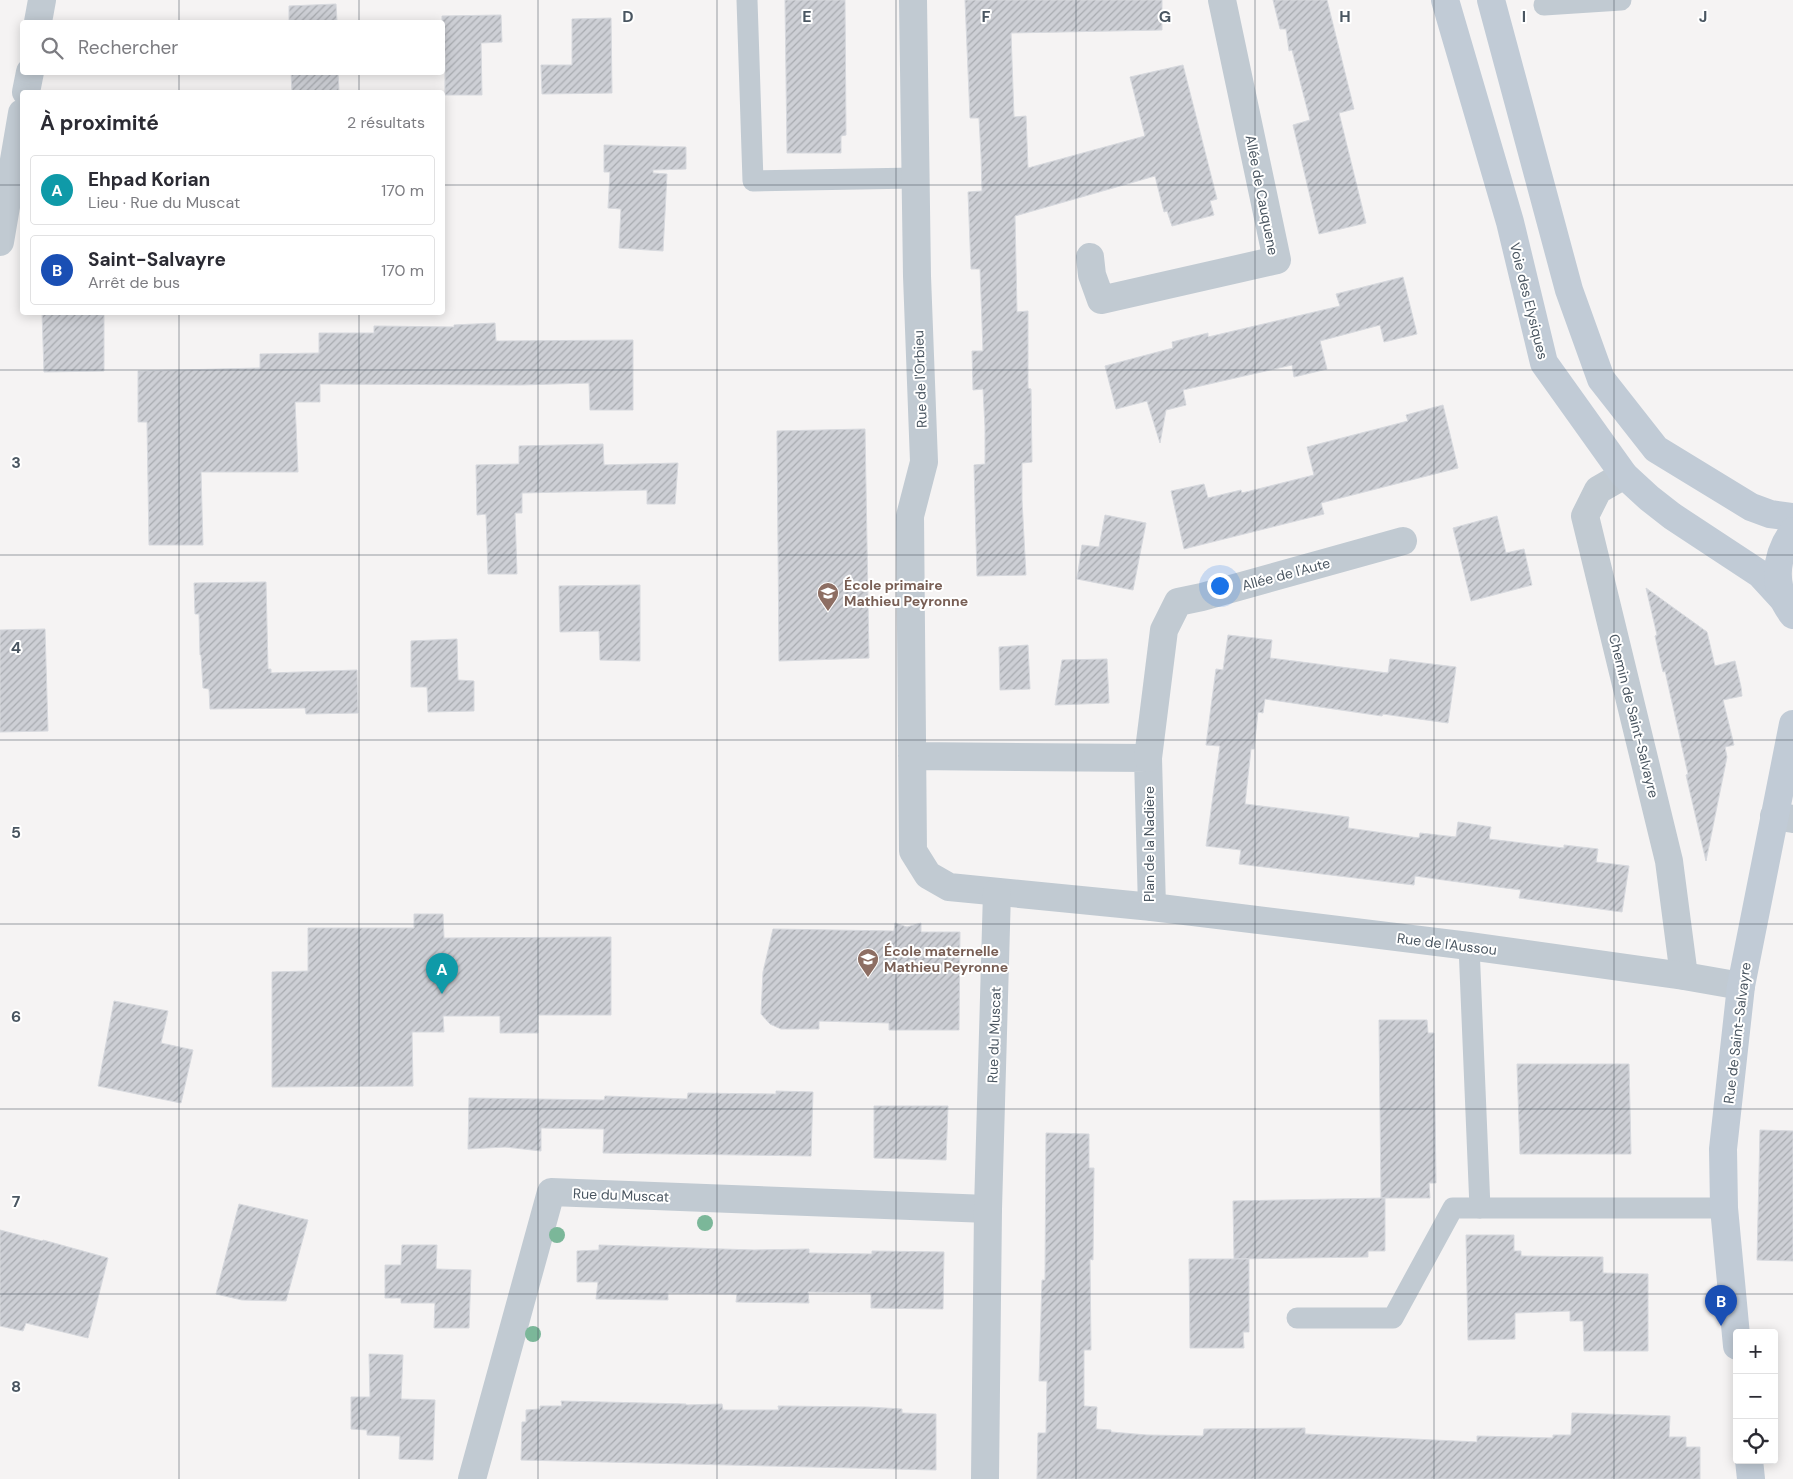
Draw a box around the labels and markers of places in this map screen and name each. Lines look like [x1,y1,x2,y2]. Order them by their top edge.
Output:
place label: École primaire Mathieu Peyronne [844,576,968,610]
school or university icon: École primaire Mathieu Peyronne [816,581,840,612]
place label: École maternelle Mathieu Peyronne [884,942,1008,976]
school or university icon: École maternelle Mathieu Peyronne [856,947,880,978]
pin: A [426,953,458,994]
pin: B [1705,1285,1737,1326]

